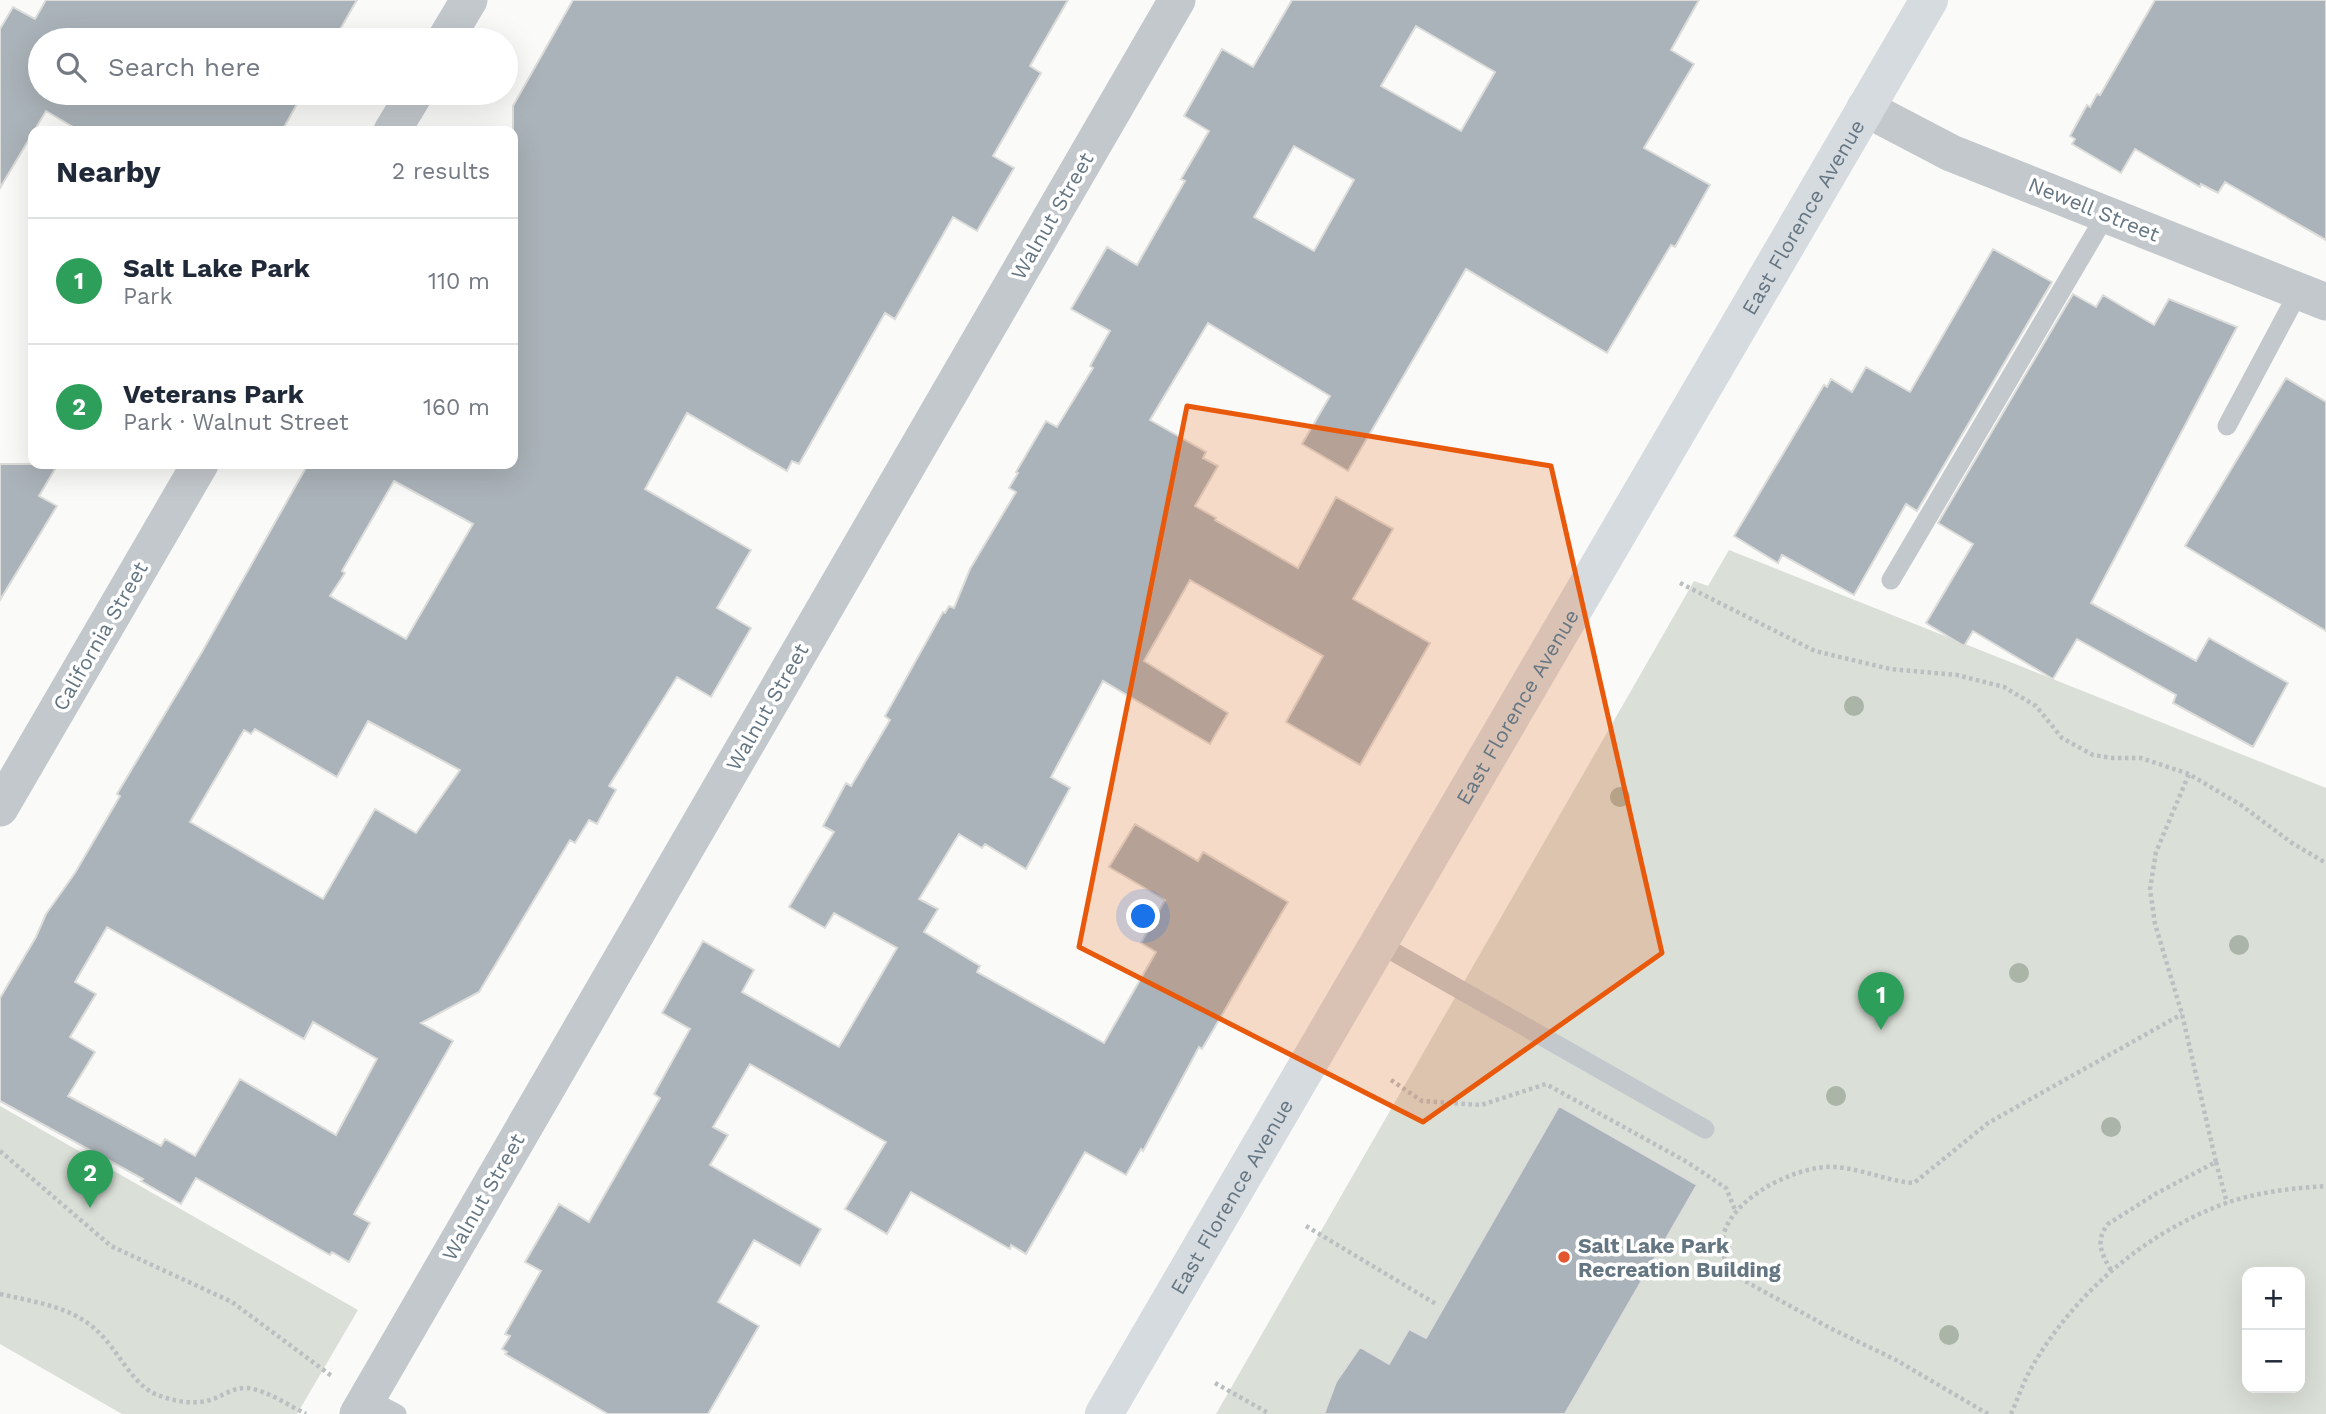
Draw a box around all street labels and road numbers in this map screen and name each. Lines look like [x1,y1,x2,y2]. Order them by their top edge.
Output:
street label: East Florence Avenue [1736,115,1869,319]
street label: Walnut Street [1005,148,1099,284]
street label: Newell Street [2025,171,2163,247]
street label: California Street [47,557,153,715]
street label: East Florence Avenue [1450,604,1583,809]
street label: Walnut Street [720,639,814,775]
street label: East Florence Avenue [1164,1094,1298,1299]
street label: Walnut Street [436,1129,530,1265]

